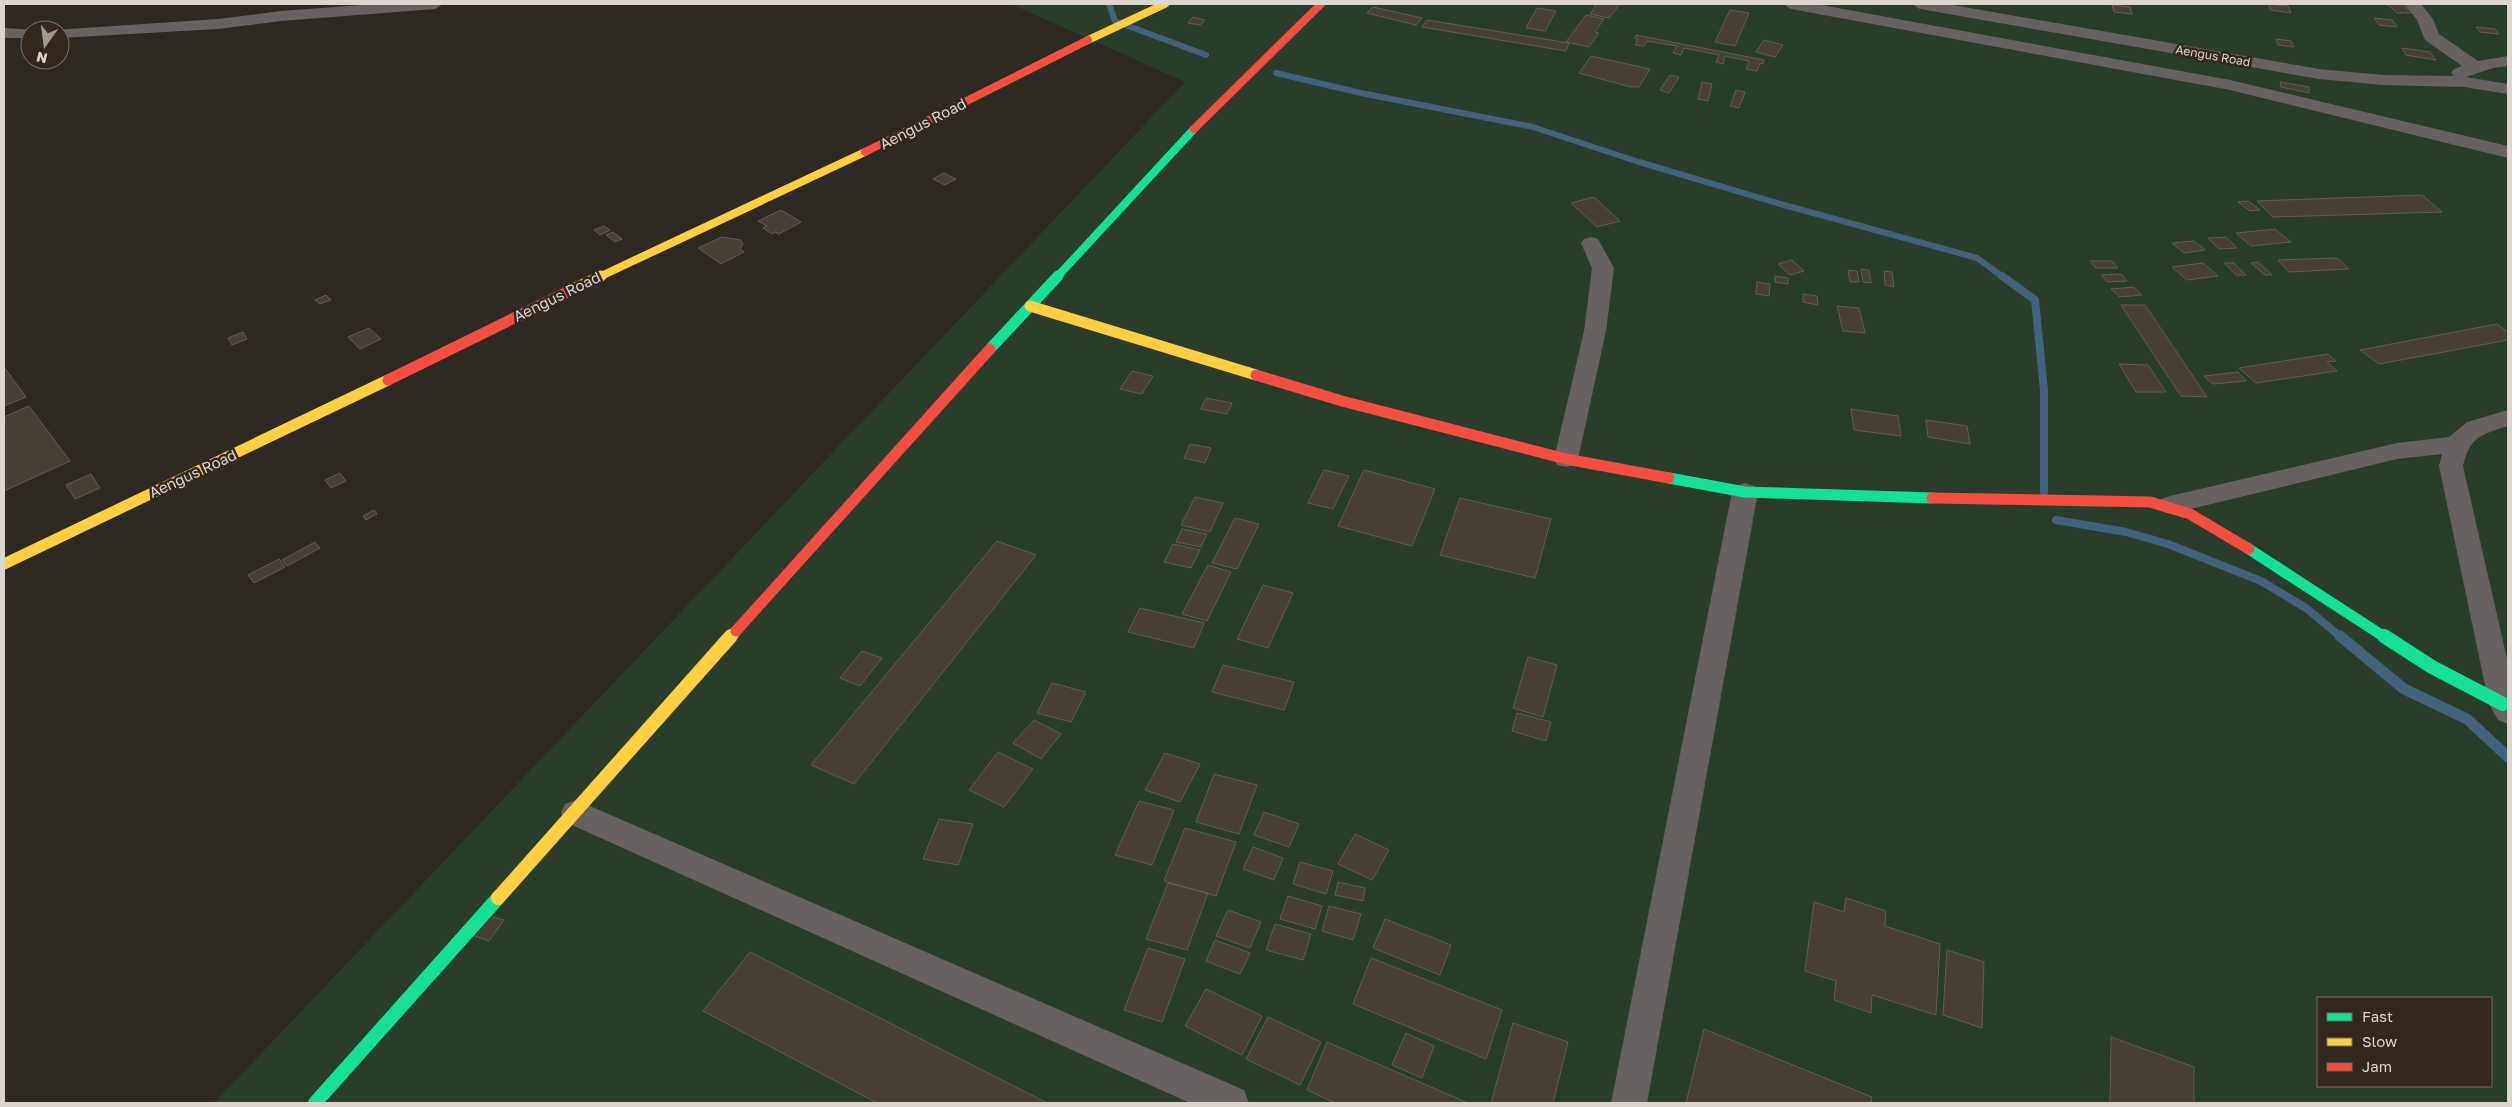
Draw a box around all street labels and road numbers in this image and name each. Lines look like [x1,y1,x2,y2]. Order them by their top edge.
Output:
street label: Aengus Road [2175,42,2252,69]
street label: Aengus Road [876,94,969,153]
street label: Aengus Road [510,267,603,325]
street label: Aengus Road [146,445,239,501]

